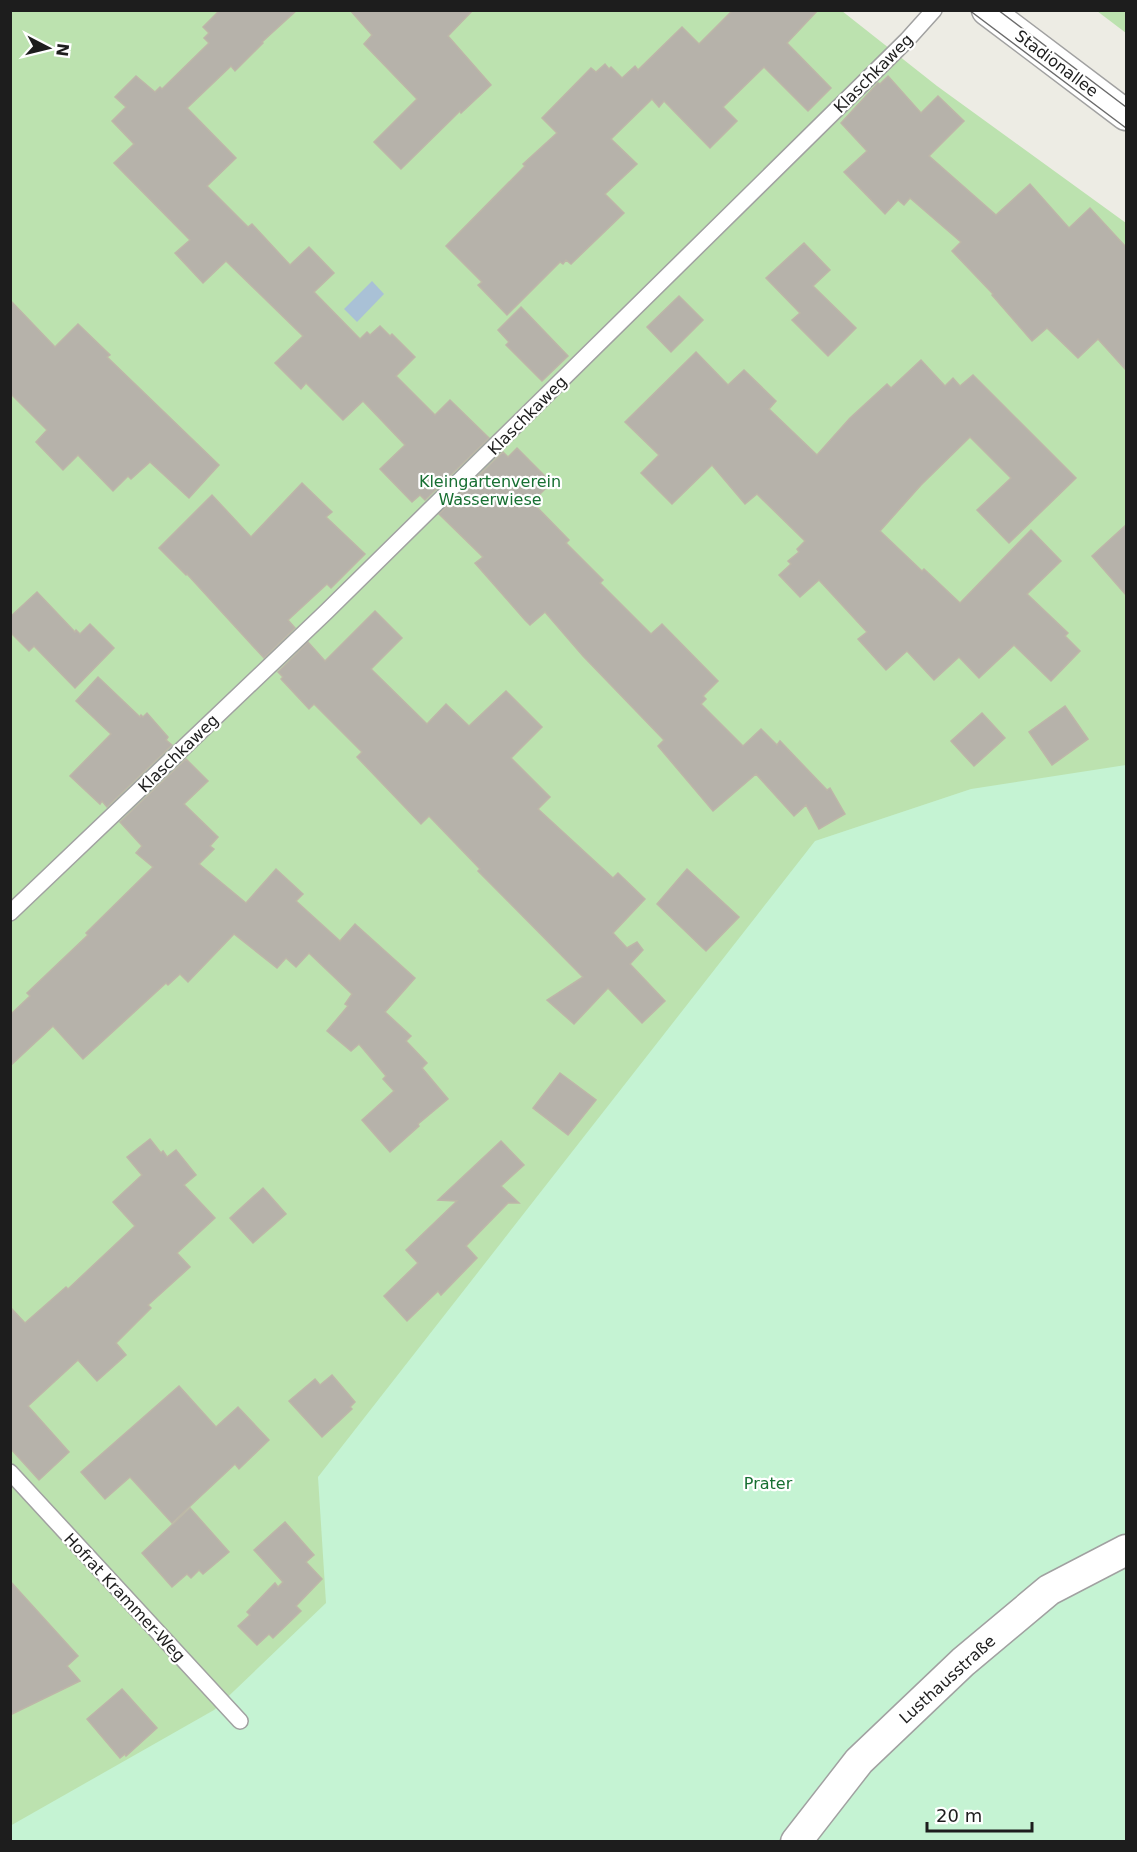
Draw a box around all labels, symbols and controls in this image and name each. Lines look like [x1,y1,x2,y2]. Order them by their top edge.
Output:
north arrow [18,18,78,78]
street label: Stadionallee [1011,26,1102,101]
street label: Klaschkaweg [830,30,917,117]
text: N [52,42,73,58]
street label: Klaschkaweg [484,372,571,459]
park label: Kleingartenverein Wasserwiese [419,472,561,509]
street label: Klaschkaweg [134,710,222,796]
park label: Prater [744,1474,793,1493]
street label: Hofrat Krammer-Weg [60,1529,189,1665]
street label: Lusthausstraße [895,1631,999,1727]
scale bar [927,1795,1032,1833]
text: 20 m [936,1805,982,1826]

